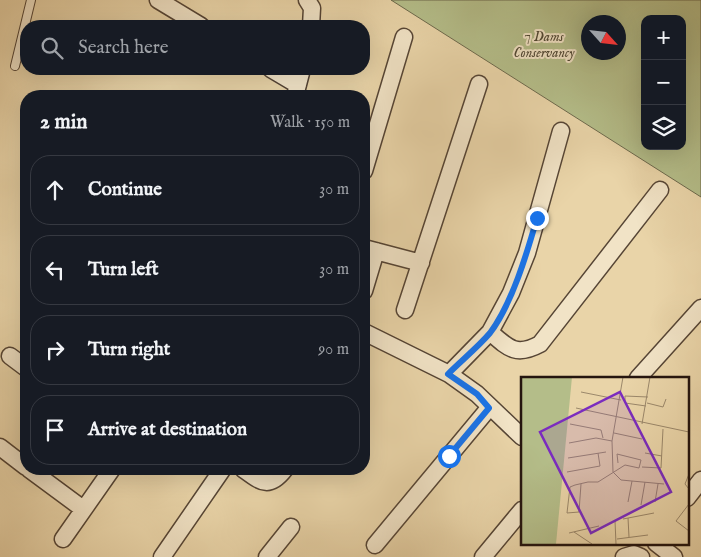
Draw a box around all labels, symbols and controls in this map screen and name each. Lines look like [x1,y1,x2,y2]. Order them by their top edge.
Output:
north arrow [581,15,626,60]
map controls [641,15,686,150]
button: + [641,15,686,60]
search box [20,20,370,75]
park label: 7 Dams Conservancy [514,28,575,62]
icon: search [38,34,66,62]
text: Search here [78,36,169,60]
button: − [641,60,686,105]
button: layers [641,105,686,150]
text: 2 min [40,109,87,136]
text: Walk · 150 m [270,113,350,133]
icon: ahead [41,176,69,204]
text: Continue [88,178,162,202]
text: 30 m [319,180,349,200]
route end [526,207,549,230]
icon: left [41,256,69,284]
text: Turn left [88,258,159,282]
text: 30 m [319,260,349,280]
icon: right [41,336,69,364]
text: Turn right [88,338,170,362]
text: 90 m [318,340,349,360]
inset map [521,377,688,544]
icon: arrive [41,416,69,444]
text: Arrive at destination [88,418,247,442]
route start [438,445,461,468]

